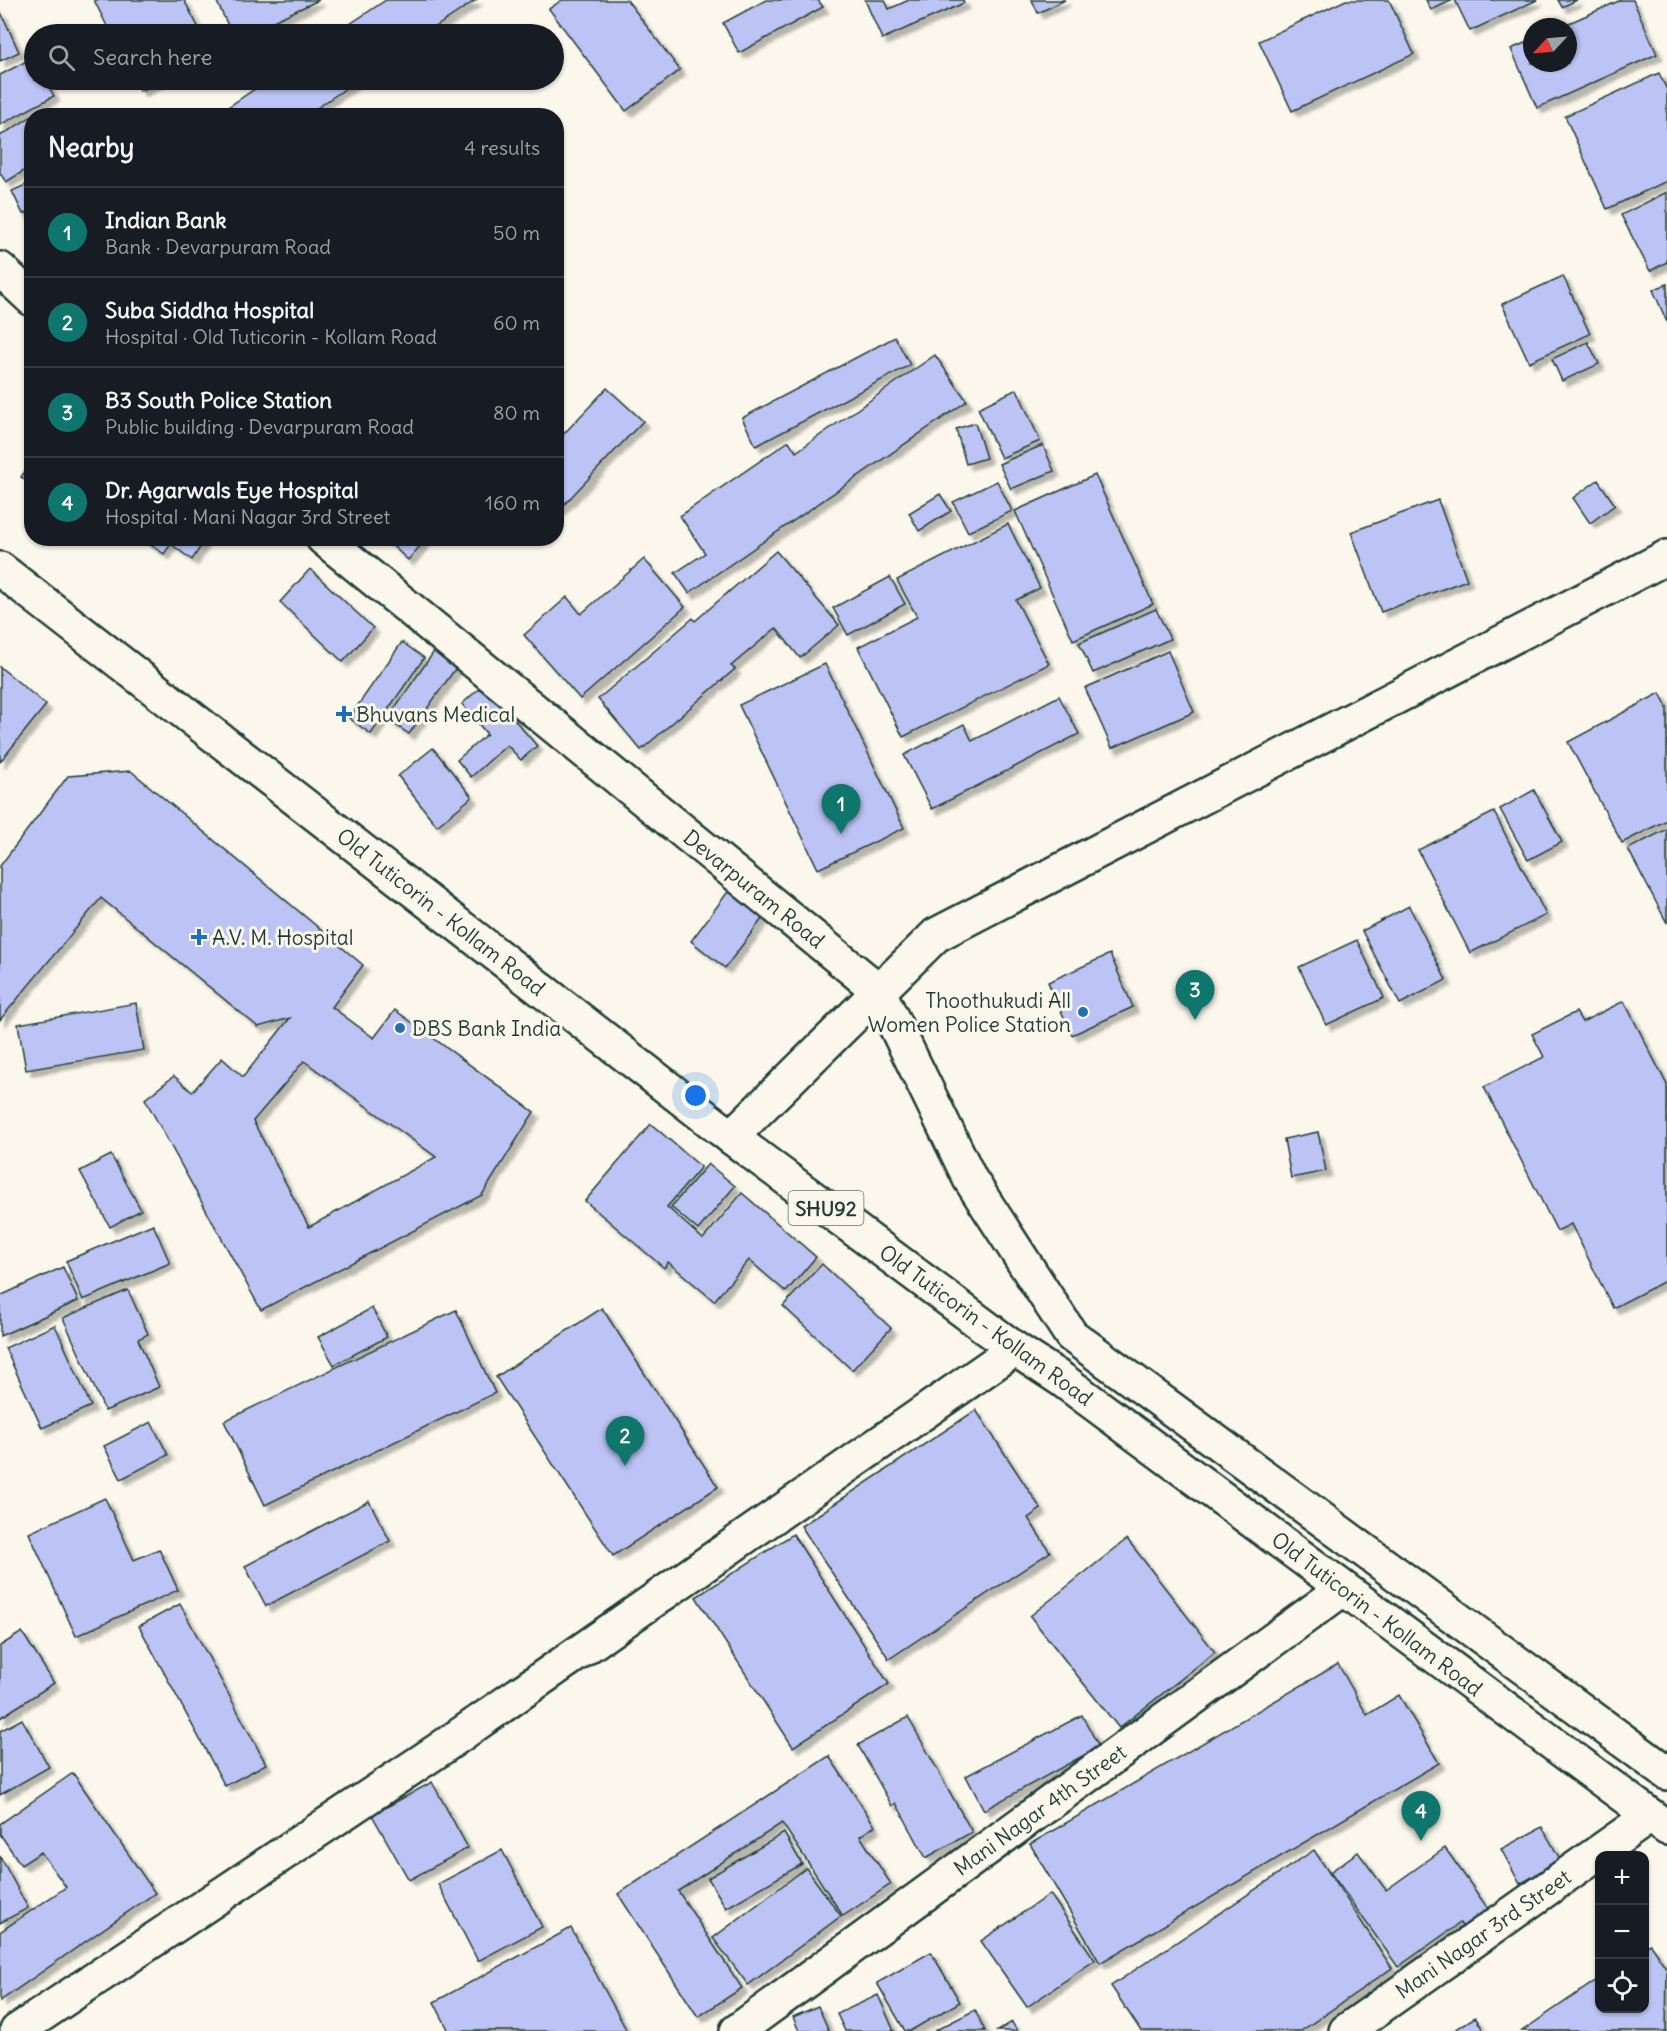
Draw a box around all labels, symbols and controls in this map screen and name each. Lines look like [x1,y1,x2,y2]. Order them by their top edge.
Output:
north arrow [1523,18,1577,72]
search box [24,24,564,90]
icon: search [45,41,78,74]
text: Search here [93,43,212,71]
text: Nearby [48,131,134,164]
text: 4 results [464,135,540,160]
text: Indian Bank [105,206,227,234]
text: 1 [64,220,71,245]
text: 50 m [493,220,540,245]
text: Bank · Devarpuram Road [105,234,331,259]
text: Suba Siddha Hospital [105,296,314,324]
text: 2 [62,310,73,335]
text: 60 m [493,310,540,335]
text: Hospital · Old Tuticorin - Kollam Road [105,324,437,349]
text: B3 South Police Station [105,386,332,414]
text: 3 [62,400,73,425]
text: 80 m [493,400,540,425]
text: Public building · Devarpuram Road [105,414,414,439]
text: Dr. Agarwals Eye Hospital [105,476,359,504]
text: 4 [62,490,73,515]
text: 160 m [485,490,540,515]
text: Hospital · Mani Nagar 3rd Street [105,504,390,529]
place label: Bhuvans Medical [356,701,515,728]
marker: Bhuvans Medical [337,707,351,721]
pin: 1 [822,784,860,834]
street label: Old Tuticorin - Kollam Road [331,822,551,1002]
street label: Devarpuram Road [678,824,830,954]
place label: A.V. M. Hospital [212,924,354,951]
marker: A.V. M. Hospital [190,928,208,946]
pin: 3 [1176,970,1214,1020]
place label: Thoothukudi All Women Police Station [868,987,1071,1038]
marker: Thoothukudi All Women Police Station [1076,1005,1090,1019]
place label: DBS Bank India [412,1015,561,1042]
marker: DBS Bank India [393,1021,407,1035]
your location [681,1081,710,1110]
road number: SHU92 [788,1191,864,1225]
street label: Old Tuticorin - Kollam Road [874,1238,1098,1412]
pin: 2 [606,1416,644,1466]
street label: Old Tuticorin - Kollam Road [1266,1526,1488,1702]
street label: Mani Nagar 4th Street [948,1738,1132,1882]
pin: 4 [1402,1792,1440,1841]
map controls [1595,1851,1649,2013]
button: + [1595,1851,1649,1905]
street label: Mani Nagar 3rd Street [1390,1863,1576,2005]
button: − [1595,1905,1649,1959]
button: locate [1595,1959,1649,2013]

